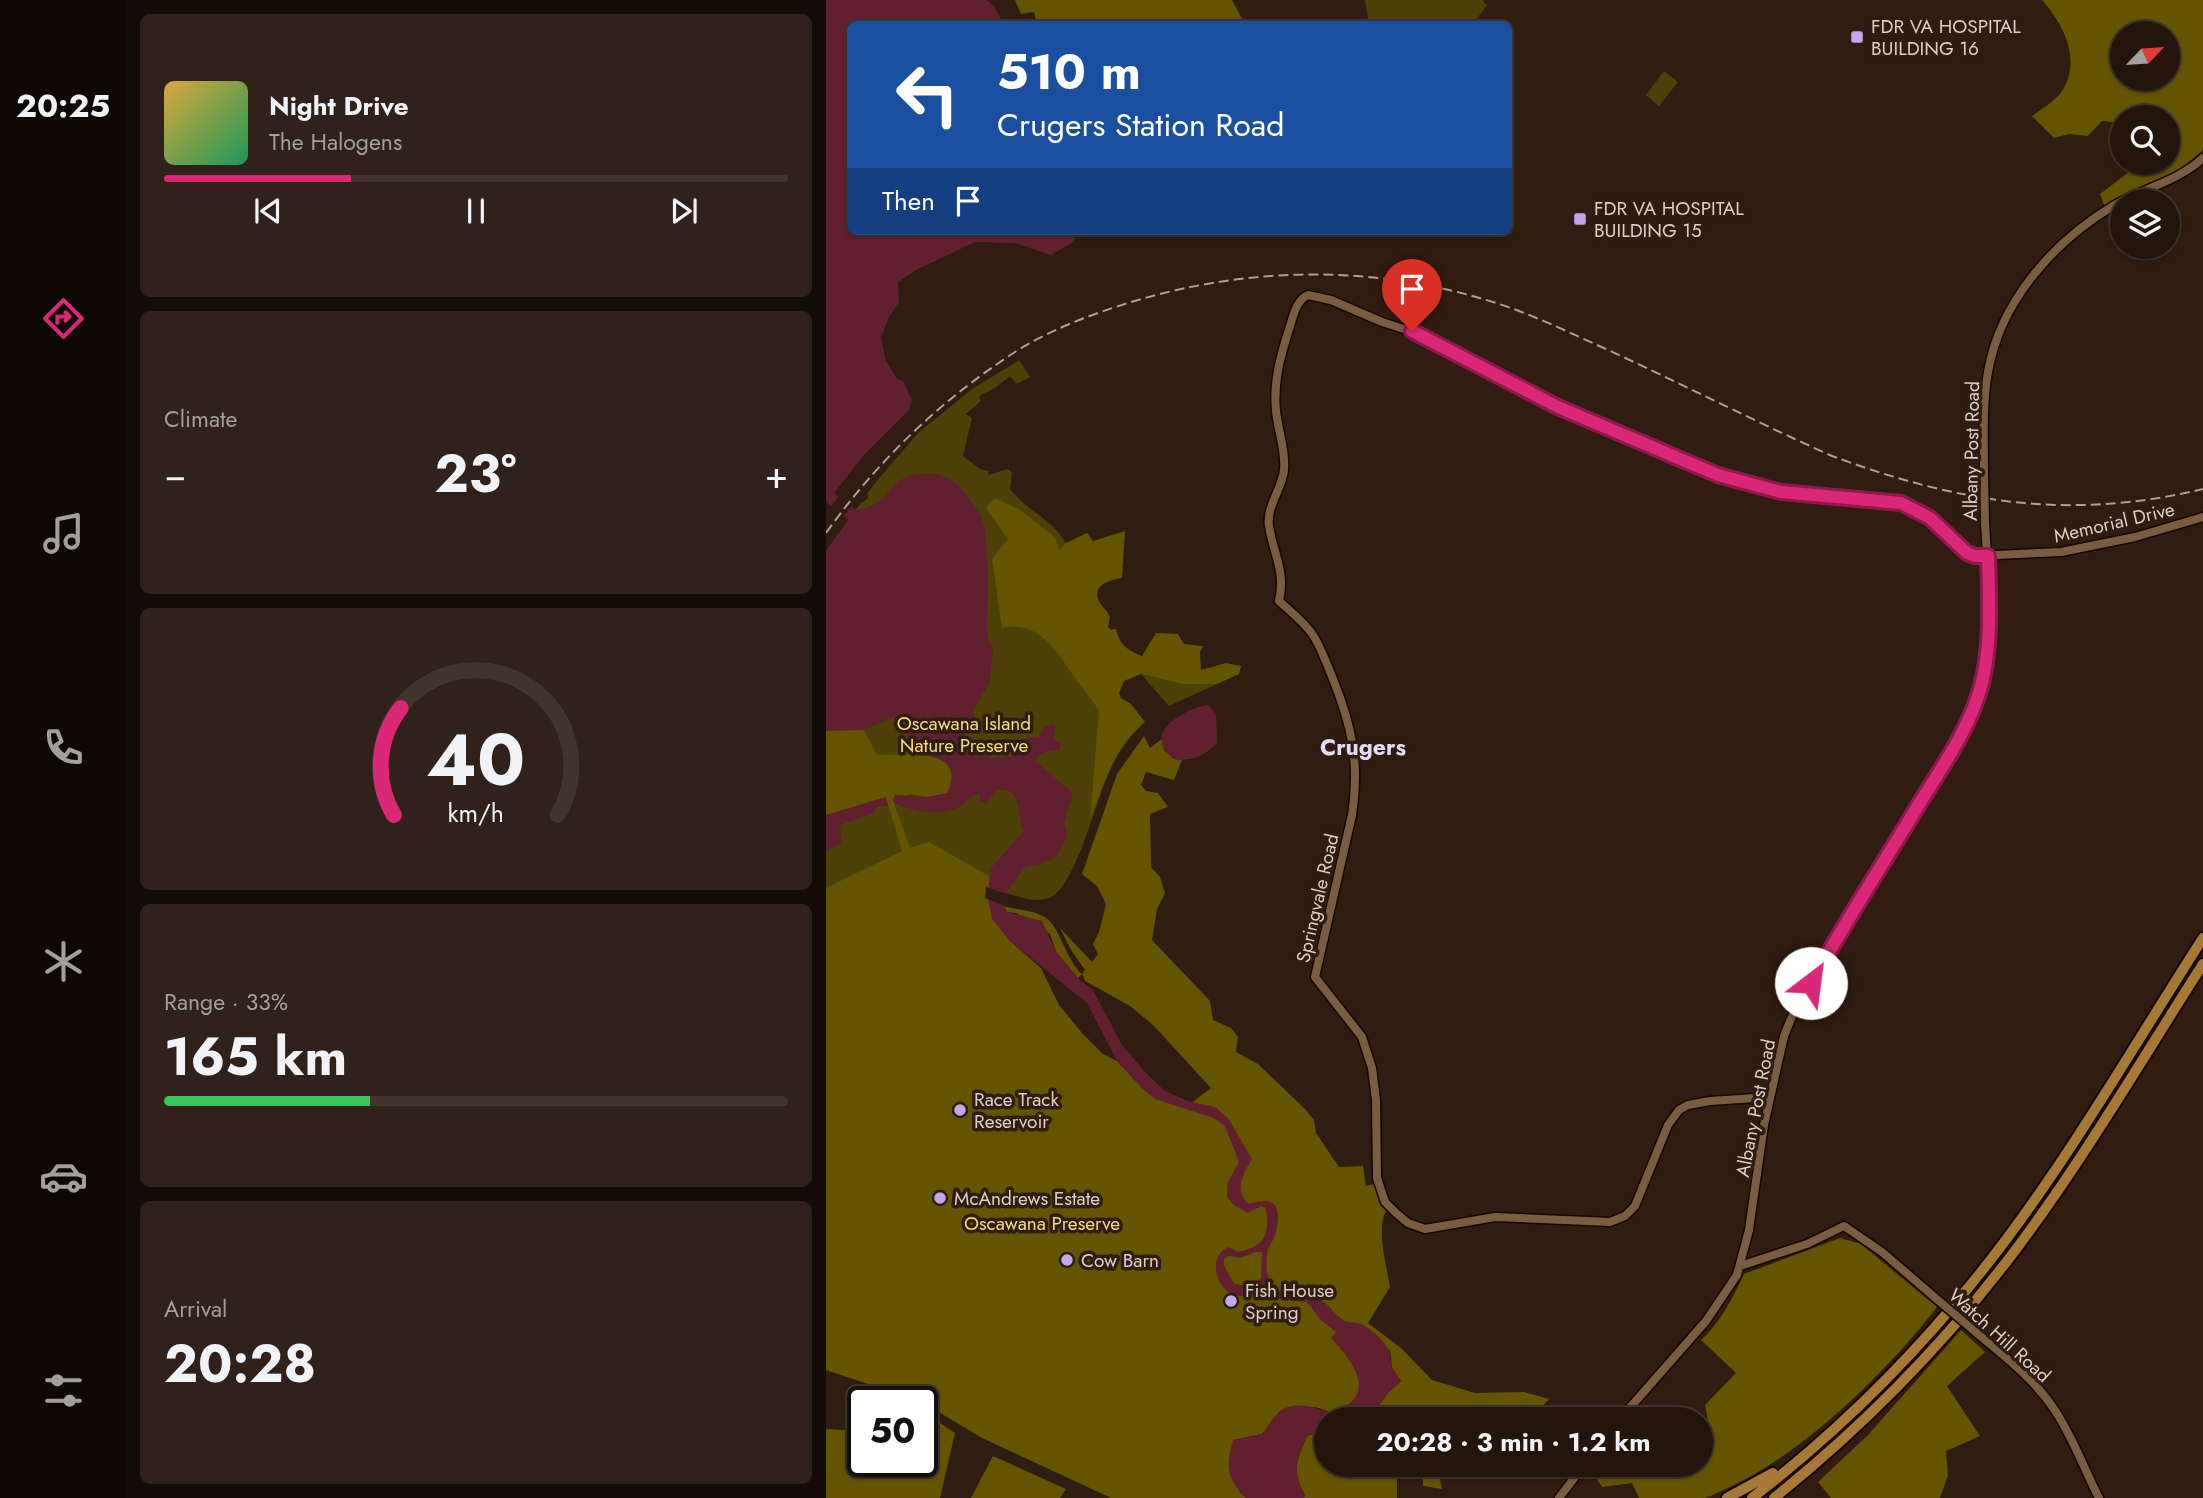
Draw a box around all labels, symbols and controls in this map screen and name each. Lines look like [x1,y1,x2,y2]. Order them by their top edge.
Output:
place label: FDR VA HOSPITAL BUILDING 16 [1871,13,2021,62]
north arrow [2110,21,2180,91]
map controls [2110,21,2180,259]
marker: FDR VA HOSPITAL BUILDING 16 [1849,29,1865,45]
text: 510 m [997,37,1141,107]
icon: left [882,49,973,140]
text: 20:25 [16,83,110,129]
text: Night Drive [269,87,409,125]
text: Crugers Station Road [997,102,1284,148]
button: search [2110,105,2180,175]
text: The Halogens [269,125,402,159]
text: Then [882,182,935,220]
icon: arrive [949,182,987,220]
button: layers [2110,189,2180,259]
icon: previous [249,192,287,230]
icon: pause [457,192,495,230]
icon: next [665,192,703,230]
place label: FDR VA HOSPITAL BUILDING 15 [1594,195,1744,244]
marker: FDR VA HOSPITAL BUILDING 15 [1572,211,1588,227]
pin [1382,259,1442,331]
icon: arrive [1393,270,1431,308]
icon: directions [39,294,88,343]
street label: Albany Post Road [1957,381,1986,521]
text: Climate [164,402,237,436]
text: 23° [435,436,516,512]
text: − [164,447,186,502]
text: + [765,447,788,502]
street label: Memorial Drive [2051,495,2177,550]
icon: music [39,509,88,558]
text: 40 [426,707,526,812]
park label: Oscawana Island Nature Preserve [897,710,1031,759]
icon: phone [39,723,88,772]
district label: Crugers [1320,730,1406,764]
text: km/h [448,795,504,831]
street label: Springvale Road [1290,831,1345,965]
icon: climate [39,937,88,986]
position arrow [1774,946,1848,1020]
text: Range · 33% [164,985,288,1019]
text: 165 km [164,1019,347,1095]
street label: Albany Post Road [1729,1037,1782,1179]
place label: Race Track Reservoir [974,1086,1059,1135]
marker: Race Track Reservoir [952,1102,968,1118]
icon: car [39,1152,88,1201]
place label: McAndrews Estate [954,1185,1100,1212]
marker: McAndrews Estate [932,1190,948,1206]
park label: Oscawana Preserve [964,1210,1120,1237]
place label: Cow Barn [1081,1247,1159,1274]
marker: Cow Barn [1059,1252,1075,1268]
place label: Fish House Spring [1245,1277,1334,1326]
street label: Watch Hill Road [1943,1282,2057,1389]
text: Arrival [164,1292,227,1326]
marker: Fish House Spring [1223,1293,1239,1309]
text: 20:28 [164,1326,316,1402]
icon: filters [39,1366,88,1415]
speed limit sign: 50 [847,1386,938,1477]
text: 20:28 · 3 min · 1.2 km [1376,1423,1651,1461]

